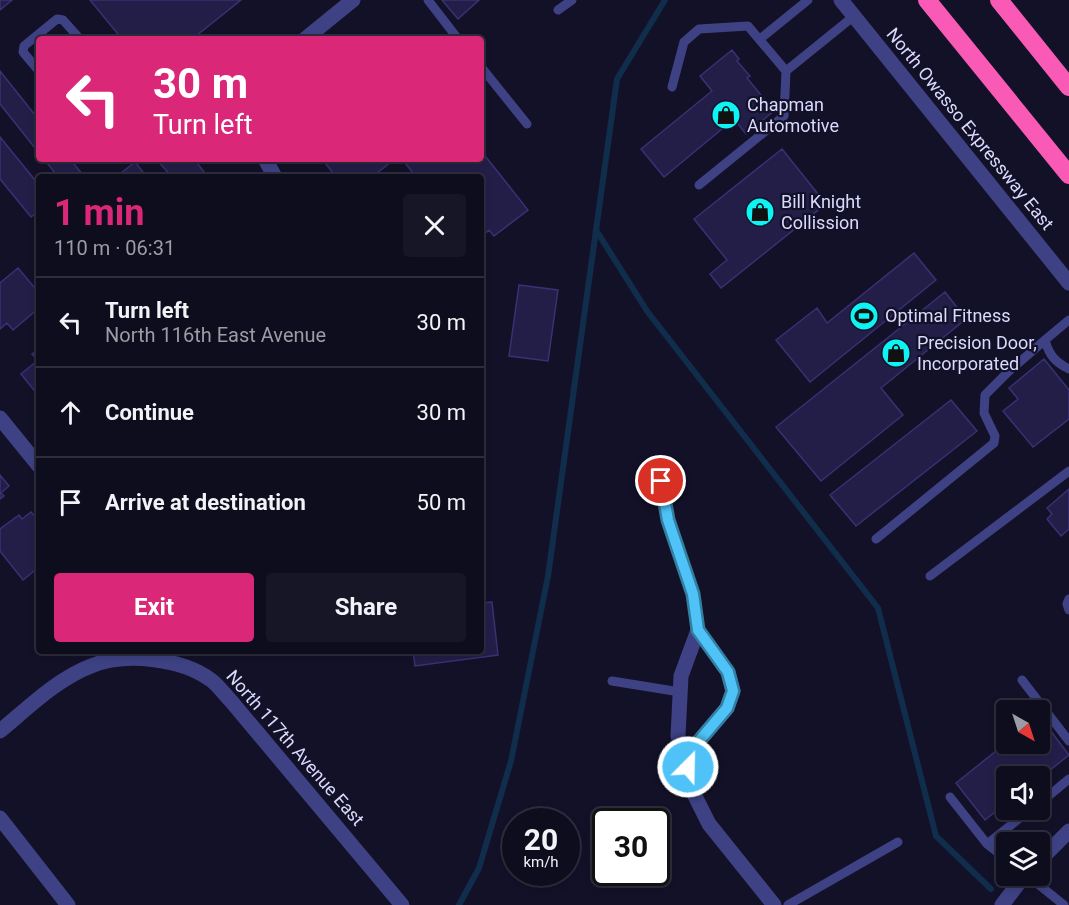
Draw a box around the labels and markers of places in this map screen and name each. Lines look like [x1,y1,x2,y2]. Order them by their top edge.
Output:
place label: Chapman Automotive [747,94,839,136]
shop icon: Chapman Automotive [710,99,742,131]
place label: Bill Knight Collission [781,191,861,233]
shop icon: Bill Knight Collission [744,196,776,228]
sports icon: Optimal Fitness [848,300,880,332]
place label: Optimal Fitness [885,305,1010,326]
place label: Precision Door, Incorporated [917,332,1037,374]
shop icon: Precision Door, Incorporated [880,337,912,369]
pin [635,455,686,506]

